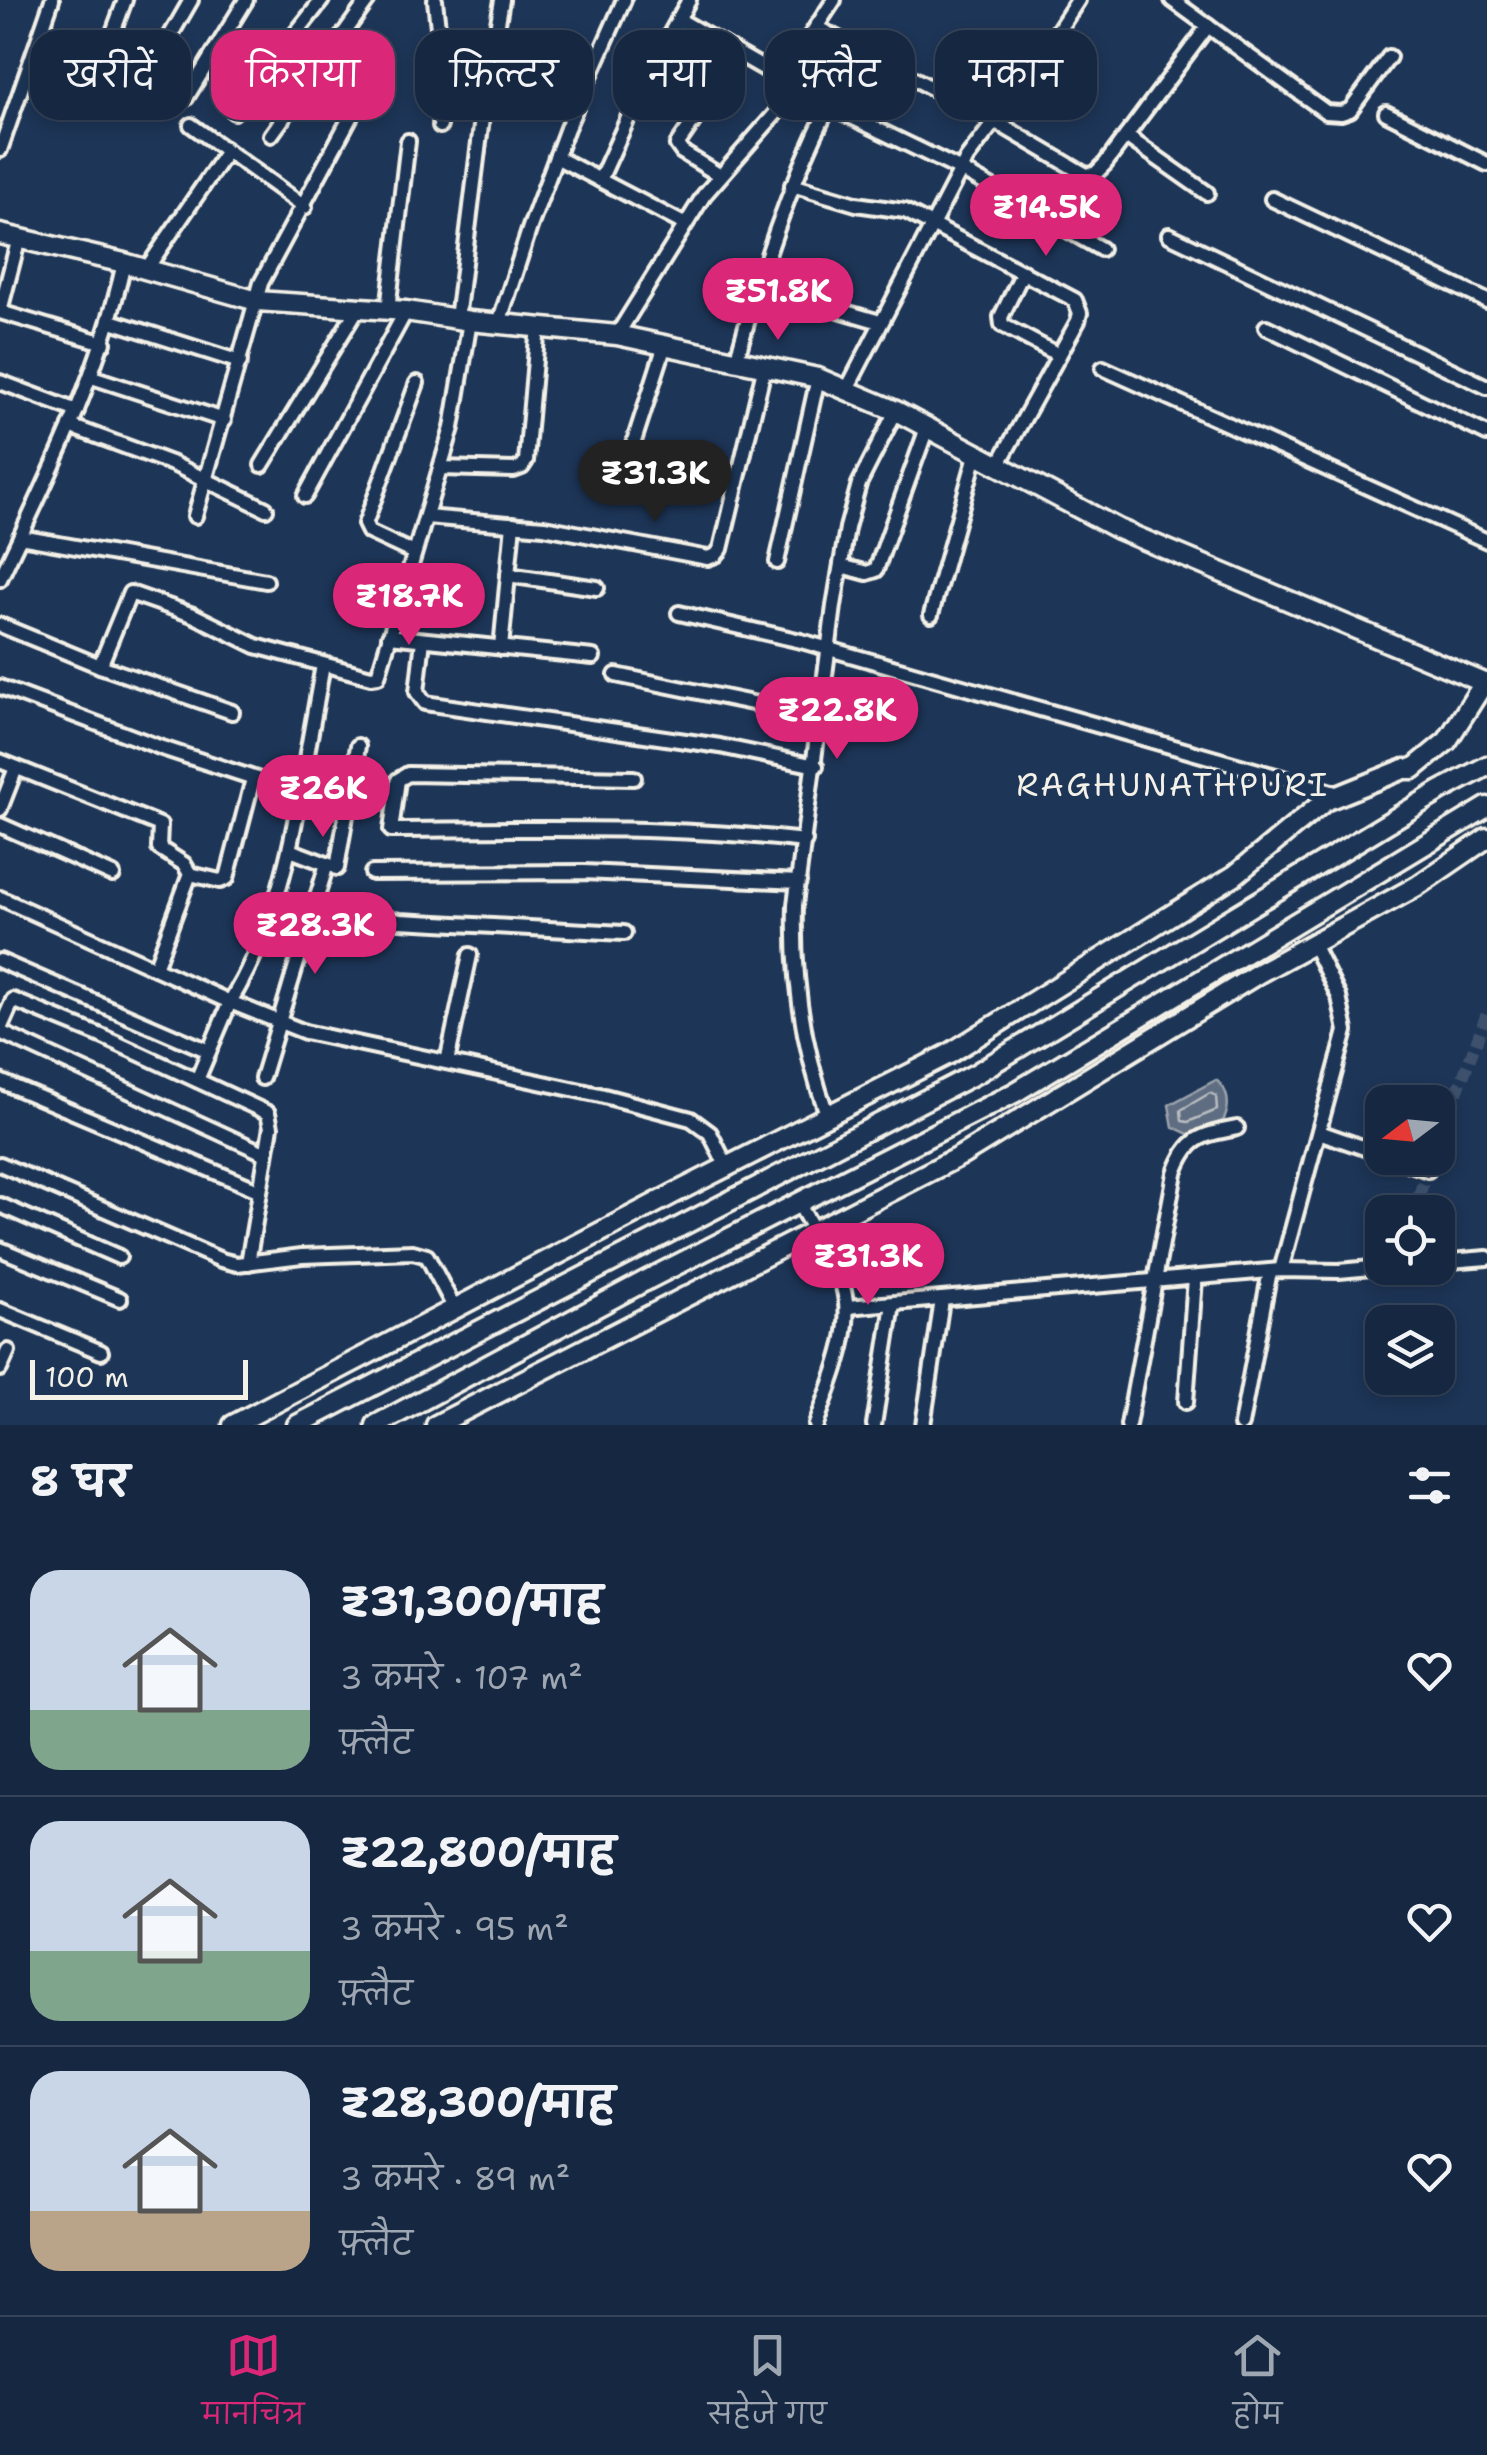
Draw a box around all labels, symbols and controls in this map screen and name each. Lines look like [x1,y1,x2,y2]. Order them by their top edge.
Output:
chip: खरीदें [30,30,191,120]
chip: किराया [211,30,395,120]
chip: फ़िल्टर [415,30,593,120]
chip: नया [613,30,745,120]
chip: फ़्लैट [765,30,915,120]
chip: मकान [935,30,1097,120]
pin: ₹14.5K [965,174,1127,259]
text: ₹14.5K [992,185,1100,228]
pin: ₹51.8K [697,258,859,343]
text: ₹51.8K [724,269,832,312]
pin: ₹31.3K [574,440,736,525]
text: ₹31.3K [600,451,710,494]
pin: ₹18.7K [328,563,490,648]
text: ₹18.7K [355,574,463,617]
pin: ₹22.8K [756,677,918,762]
text: ₹22.8K [777,688,897,731]
pin: ₹26K [264,755,382,840]
district label: RAGHUNATHPURI [1016,763,1330,806]
text: ₹26K [279,766,367,809]
pin: ₹28.3K [234,892,396,977]
text: ₹28.3K [256,903,374,946]
north arrow [1365,1085,1455,1175]
map controls [1365,1085,1455,1395]
button: locate [1365,1195,1455,1285]
pin: ₹31.3K [787,1223,949,1308]
text: ₹31.3K [813,1234,923,1277]
button: layers [1365,1305,1455,1395]
scale bar [30,1355,248,1400]
text: 100 m [45,1358,129,1396]
text: 8 घर [30,1453,130,1509]
icon: filters [1402,1458,1457,1513]
text: ₹31,300/माह [340,1573,603,1629]
icon: home [110,1610,230,1730]
icon: heart [1402,1643,1457,1698]
text: 3 कमरे · 107 m² [340,1656,583,1699]
text: फ़्लैट [340,1721,413,1764]
text: ₹22,800/माह [340,1824,616,1880]
icon: home [110,1861,230,1981]
icon: heart [1402,1894,1457,1949]
text: 3 कमरे · 95 m² [340,1907,569,1950]
text: फ़्लैट [340,1972,413,2015]
text: ₹28,300/माह [340,2074,615,2130]
icon: home [110,2111,230,2231]
icon: heart [1402,2144,1457,2199]
text: 3 कमरे · 89 m² [340,2157,570,2200]
text: फ़्लैट [340,2222,413,2265]
tab: मानचित्र [202,2328,304,2445]
tab: सहेजे गए [708,2328,827,2445]
tab: होम [1230,2328,1285,2445]

